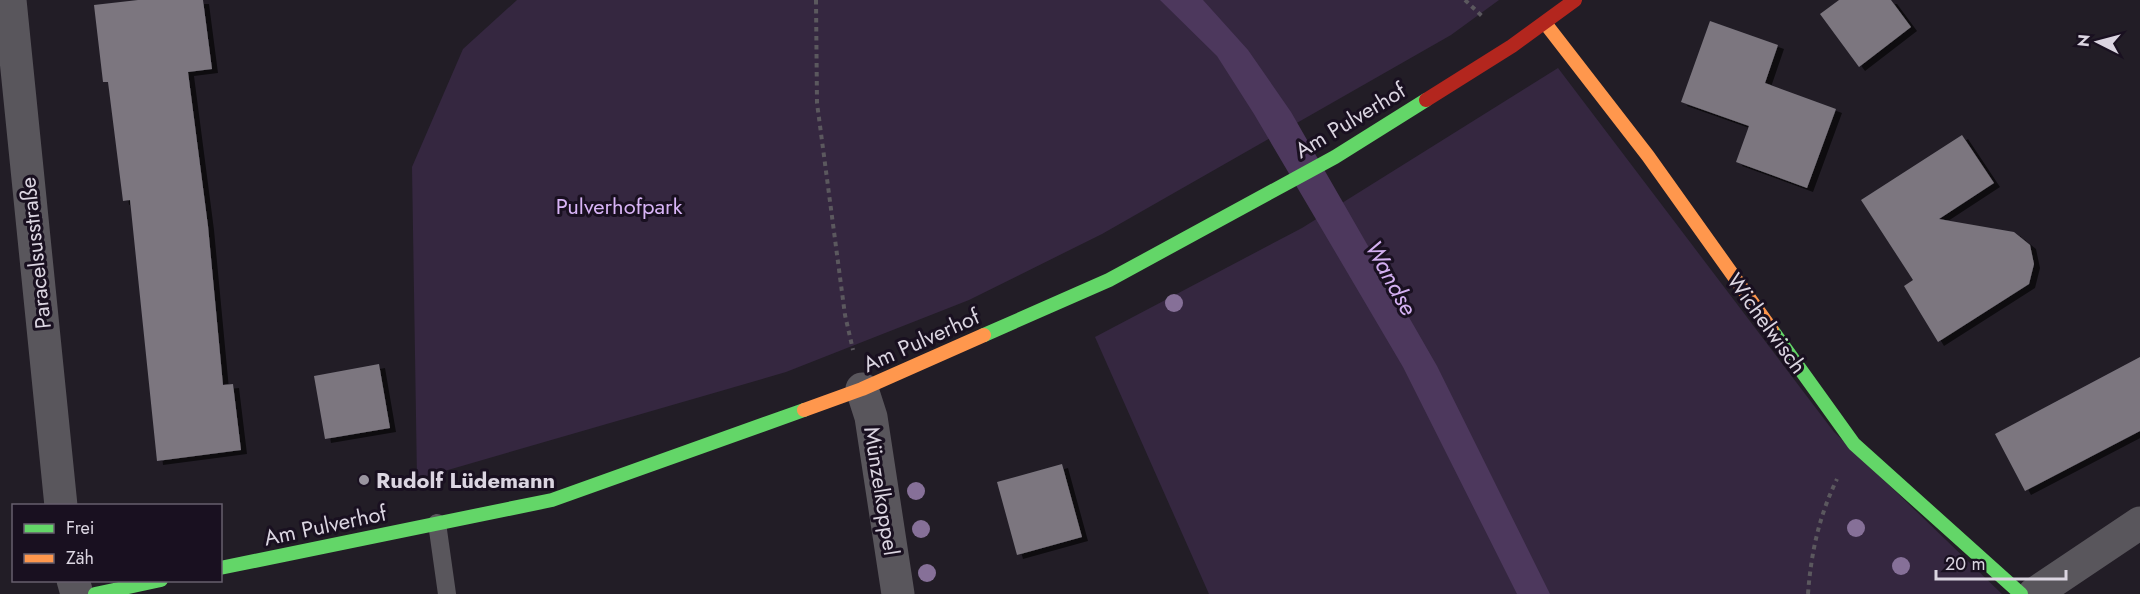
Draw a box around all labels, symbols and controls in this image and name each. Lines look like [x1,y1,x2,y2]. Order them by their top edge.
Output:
north arrow [2068,12,2128,72]
text: N [2071,33,2096,48]
street label: Am Pulverhof [1288,74,1412,166]
street label: Paracelsusstraße [11,176,59,330]
park label: Pulverhofpark [556,190,683,222]
water label: Wandse [1357,234,1426,322]
street label: Wichelwisch [1720,266,1814,380]
street label: Am Pulverhof [858,300,985,380]
street label: Münzelkoppel [856,424,908,558]
place label: Rudolf Lüdemann [376,464,555,496]
marker: Rudolf Lüdemann [357,473,371,487]
street label: Am Pulverhof [261,496,390,554]
legend [12,504,222,582]
text: Frei [66,515,95,541]
scale bar [1936,543,2066,581]
text: Zäh [66,545,94,571]
text: 20 m [1945,551,1985,577]

